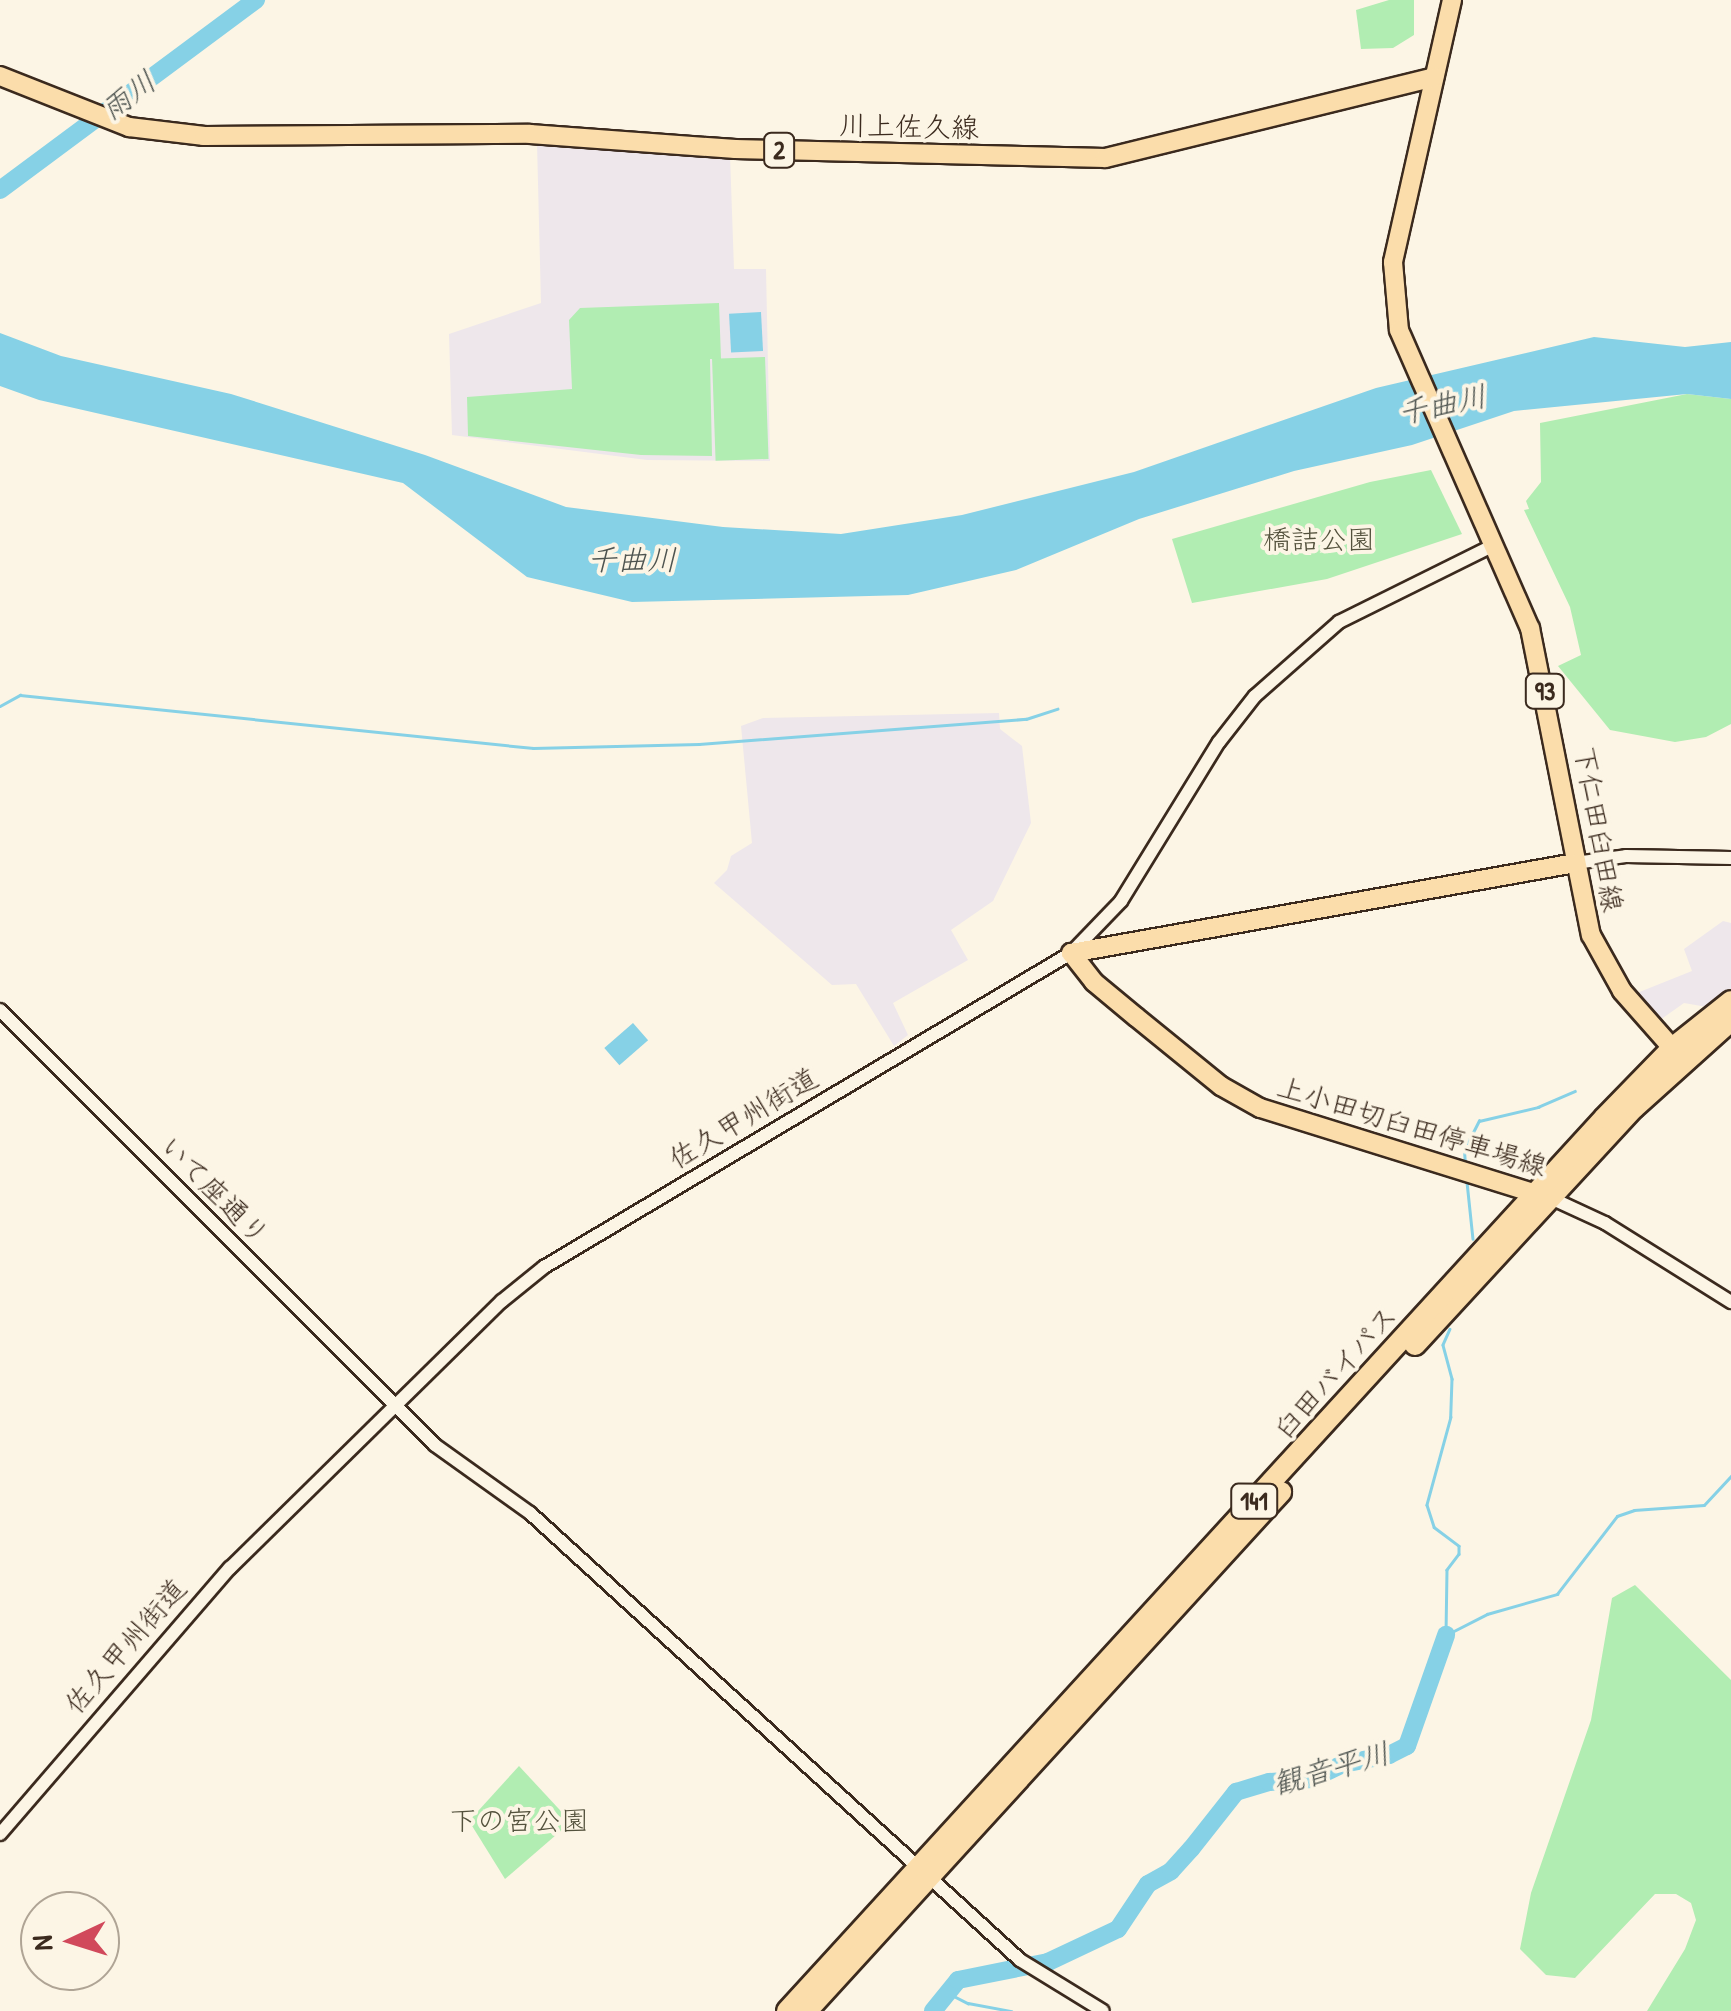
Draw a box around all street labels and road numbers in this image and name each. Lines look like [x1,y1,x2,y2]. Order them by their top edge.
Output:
street label: 川上佐久線 [839,108,979,144]
road number: 2 [762,130,796,170]
road number: 93 [1522,671,1568,711]
street label: 下仁田臼田線 [1568,743,1630,915]
street label: 佐久甲州街道 [662,1060,824,1176]
street label: 上小田切臼田停車場線 [1273,1069,1551,1183]
street label: いて座通り [154,1129,276,1251]
street label: 臼田バイパス [1266,1298,1404,1446]
road number: 141 [1229,1481,1279,1521]
street label: 佐久甲州街道 [57,1572,193,1720]

